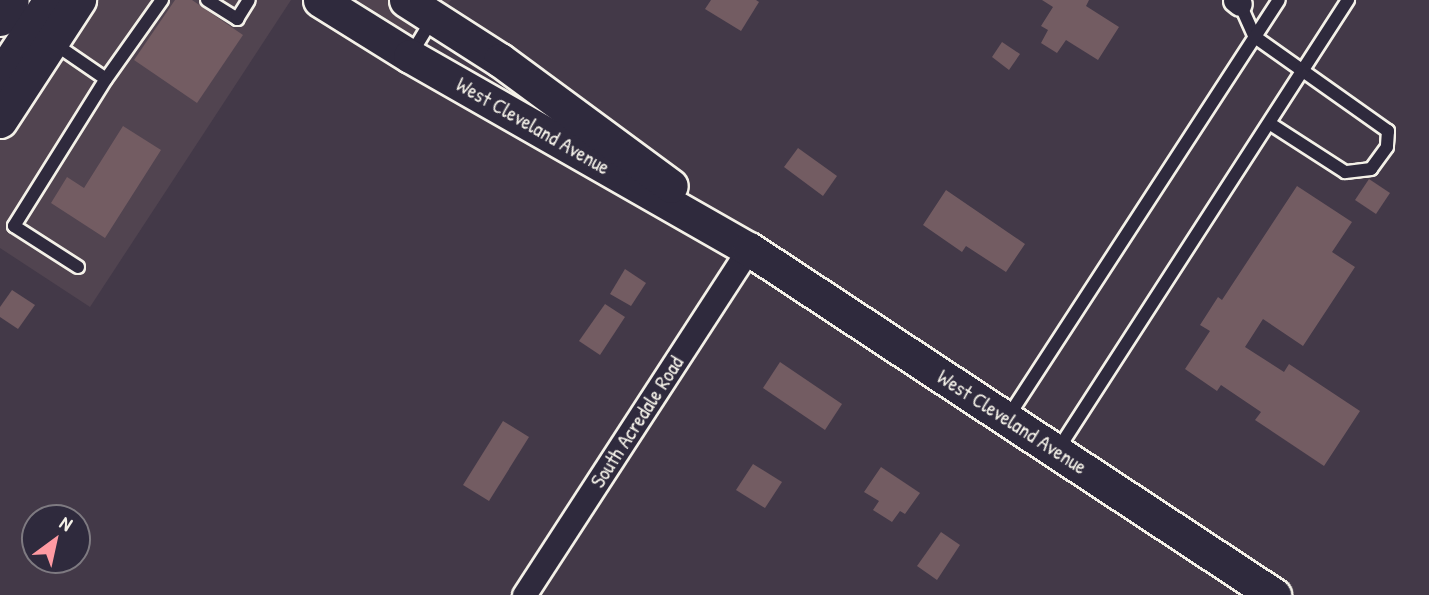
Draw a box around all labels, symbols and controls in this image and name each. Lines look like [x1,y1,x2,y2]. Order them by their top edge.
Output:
street label: West Cleveland Avenue [452,72,614,180]
street label: South Acredale Road [585,351,689,493]
street label: West Cleveland Avenue [932,364,1092,480]
north arrow [21,504,91,574]
text: N [55,509,78,537]

